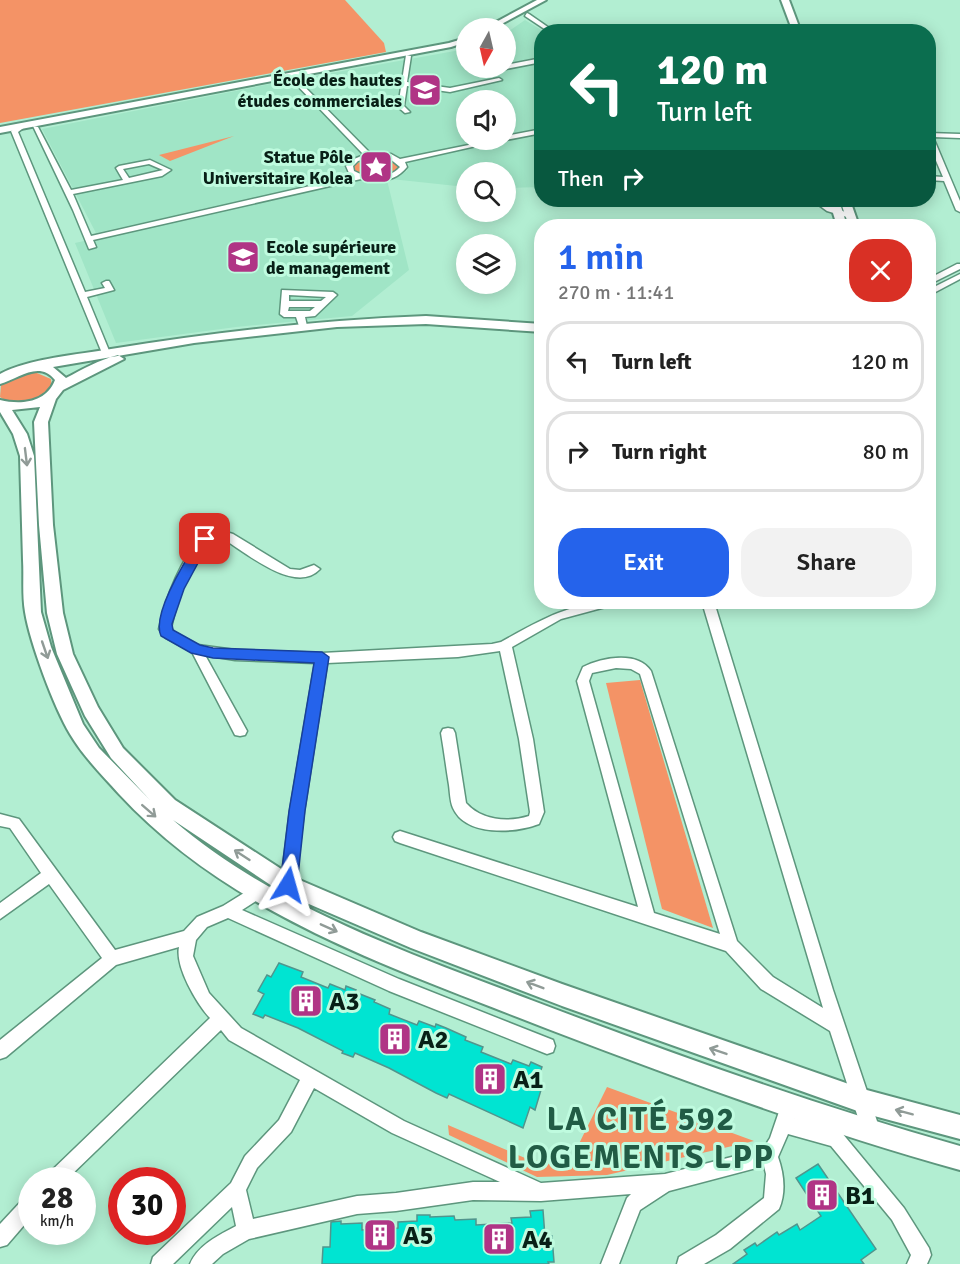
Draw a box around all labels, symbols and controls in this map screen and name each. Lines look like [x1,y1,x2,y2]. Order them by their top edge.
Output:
north arrow [456,18,516,78]
map controls [456,18,516,294]
text: 120 m [657,45,768,96]
icon: left [558,48,636,126]
place label: École des hautes études commerciales [237,69,402,112]
school or university icon: École des hautes études commerciales [407,72,443,108]
button: sound [456,90,516,150]
text: Turn left [657,96,752,129]
place label: Statue Pôle Universitaire Kolea [203,146,353,189]
place icon: Statue Pôle Universitaire Kolea [358,149,394,185]
button: search [456,162,516,222]
icon: right [616,162,649,195]
text: Then [558,165,604,192]
button: layers [456,234,516,294]
text: 1 min [558,235,644,280]
place label: Ecole supérieure de management [266,236,396,279]
school or university icon: Ecole supérieure de management [225,239,261,275]
button: close [849,239,912,302]
text: 270 m · 11:41 [558,280,674,305]
icon: left [561,345,594,378]
text: Turn left [612,348,692,375]
text: 120 m [851,348,909,375]
icon: right [561,435,594,468]
text: Turn right [612,438,707,465]
text: 80 m [863,438,909,465]
one-way arrow [21,447,32,467]
pin [179,513,230,564]
icon: arrive [188,522,221,555]
button: Exit [558,528,729,597]
button: Share [741,528,912,597]
one-way arrow [40,640,51,659]
one-way arrow [141,804,156,818]
one-way arrow [234,849,251,862]
position arrow [256,853,320,917]
one-way arrow [320,924,338,935]
one-way arrow [526,979,545,990]
building icon: A3 [288,983,324,1019]
place label: A3 [329,986,360,1018]
building icon: A2 [377,1021,413,1057]
place label: A2 [418,1024,449,1056]
one-way arrow [710,1044,728,1055]
building icon: A1 [472,1061,508,1097]
place label: A1 [513,1064,544,1096]
district label: LA CITÉ 592 LOGEMENTS LPP [508,1098,774,1178]
one-way arrow [894,1106,913,1117]
speed limit sign: 30 [108,1167,186,1245]
building icon: B1 [804,1177,840,1213]
text: 28 [41,1180,73,1217]
place label: B1 [845,1180,875,1212]
text: km/h [40,1212,74,1230]
building icon: A5 [362,1217,398,1253]
place label: A5 [403,1220,434,1252]
building icon: A4 [481,1221,517,1257]
place label: A4 [522,1224,553,1256]

